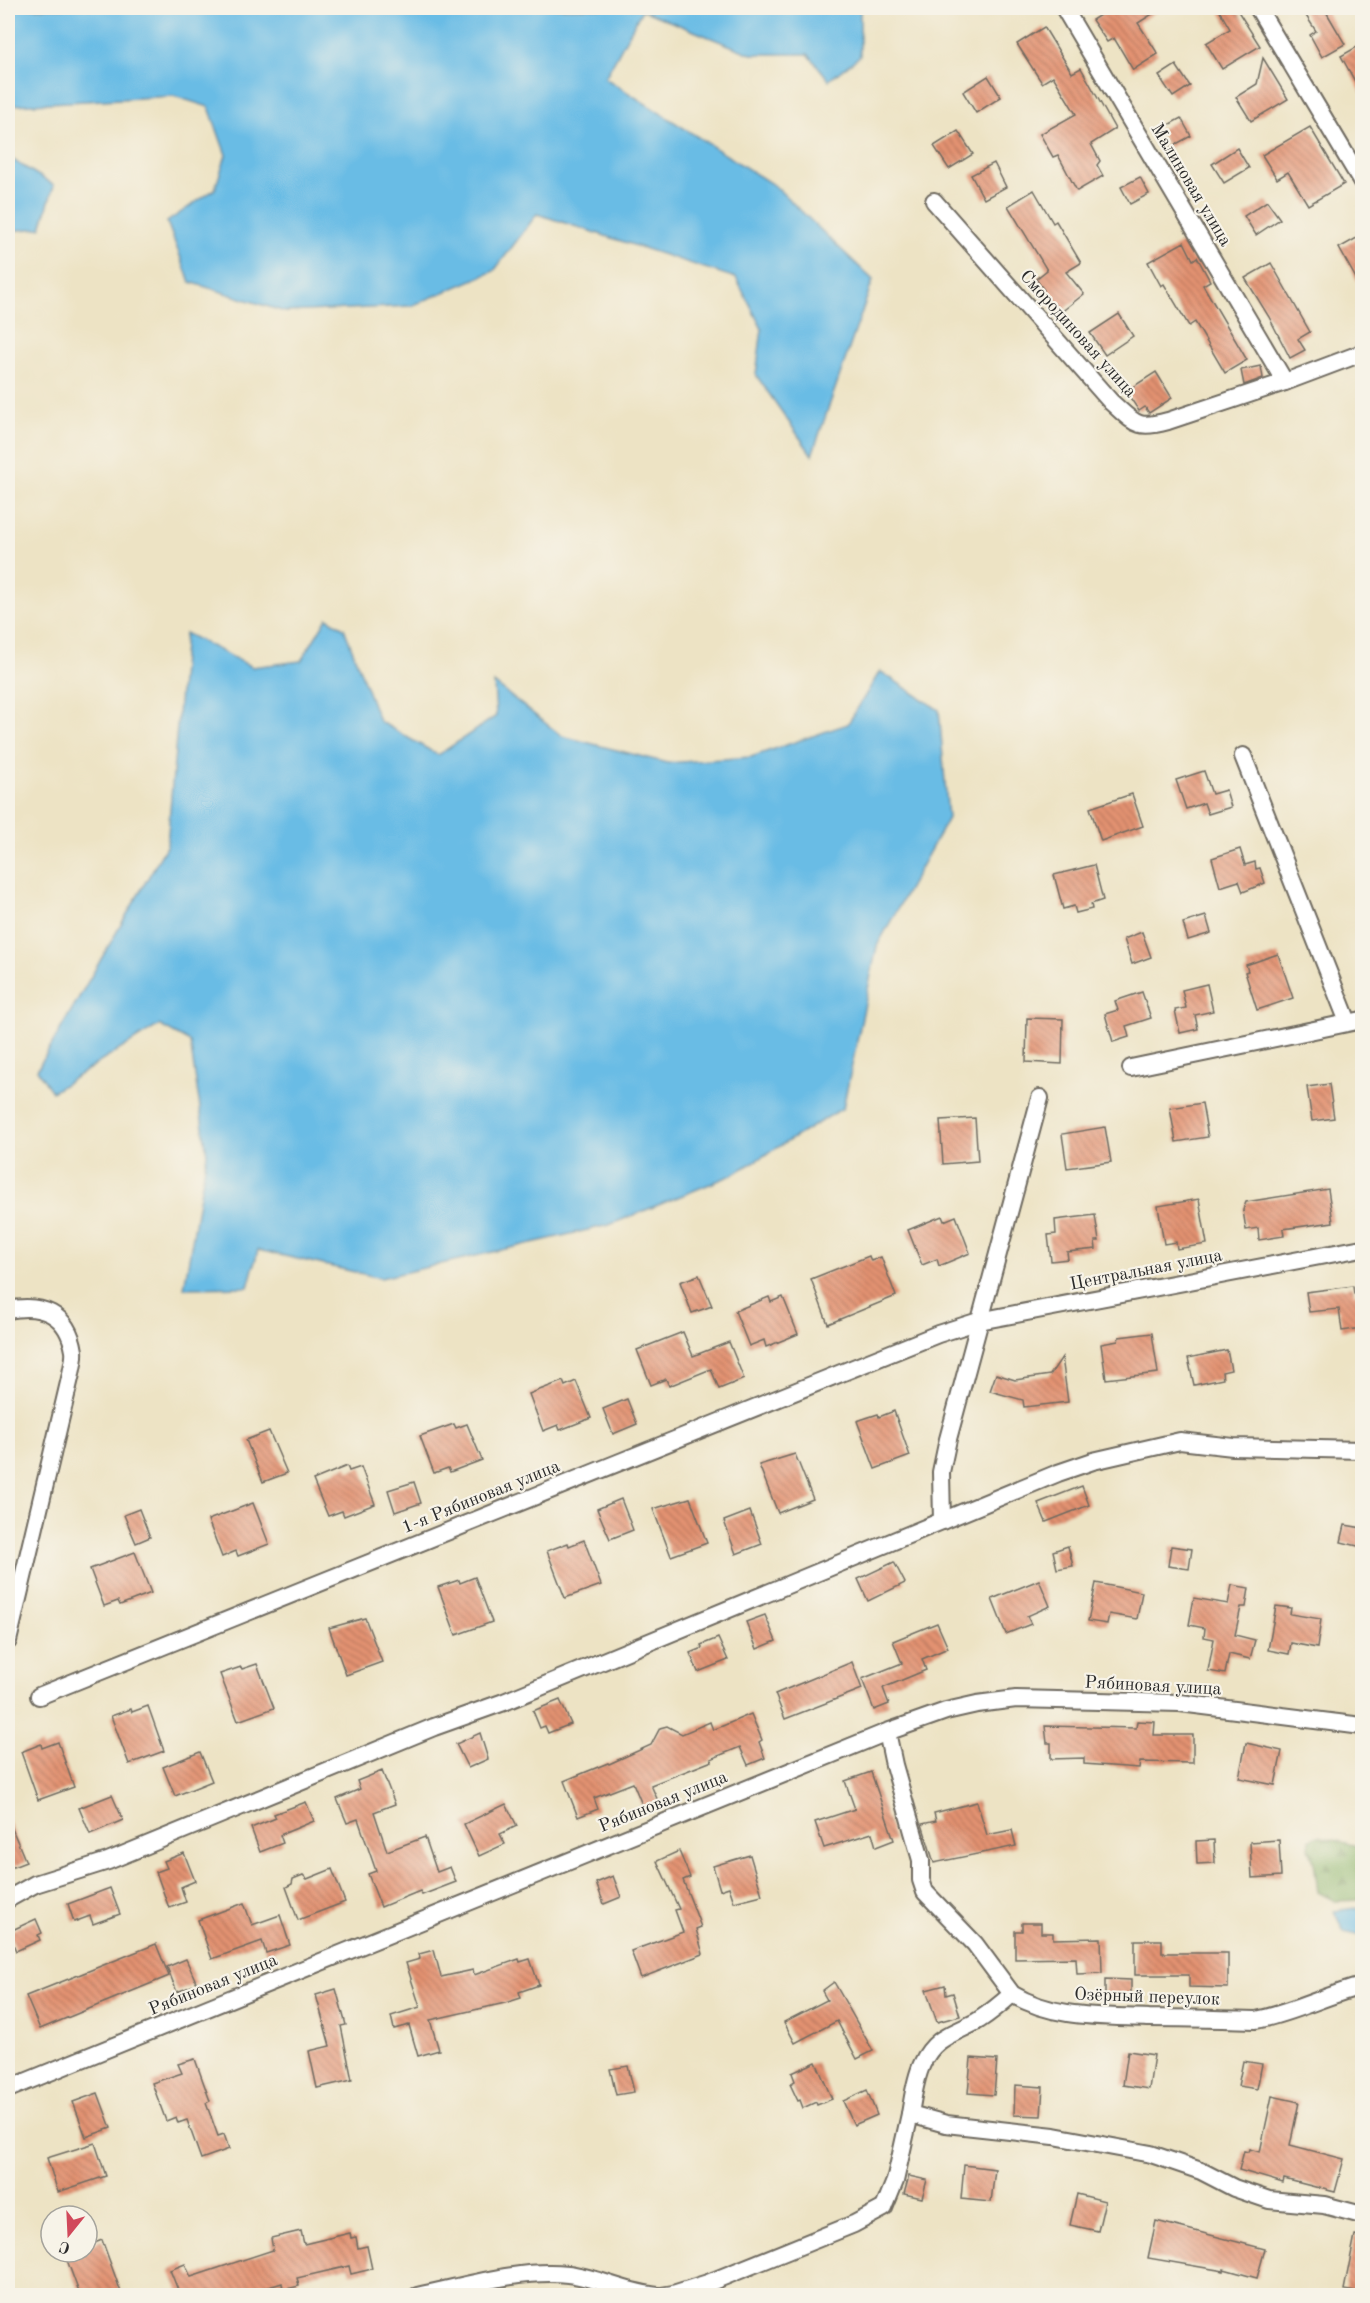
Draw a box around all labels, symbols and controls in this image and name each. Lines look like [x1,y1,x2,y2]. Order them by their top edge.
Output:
street label: Малиновая улица [1147,121,1235,250]
street label: Смородиновая улица [1016,267,1140,401]
street label: Центральная улица [1068,1246,1224,1294]
street label: 1-я Рябиновая улица [400,1457,563,1537]
street label: Рябиновая улица [1084,1673,1222,1699]
street label: Рябиновая улица [596,1768,730,1836]
street label: Рябиновая улица [146,1951,280,2019]
street label: Озёрный переулок [1074,1985,1220,2009]
north arrow [39,2204,99,2264]
text: С [57,2237,72,2256]

